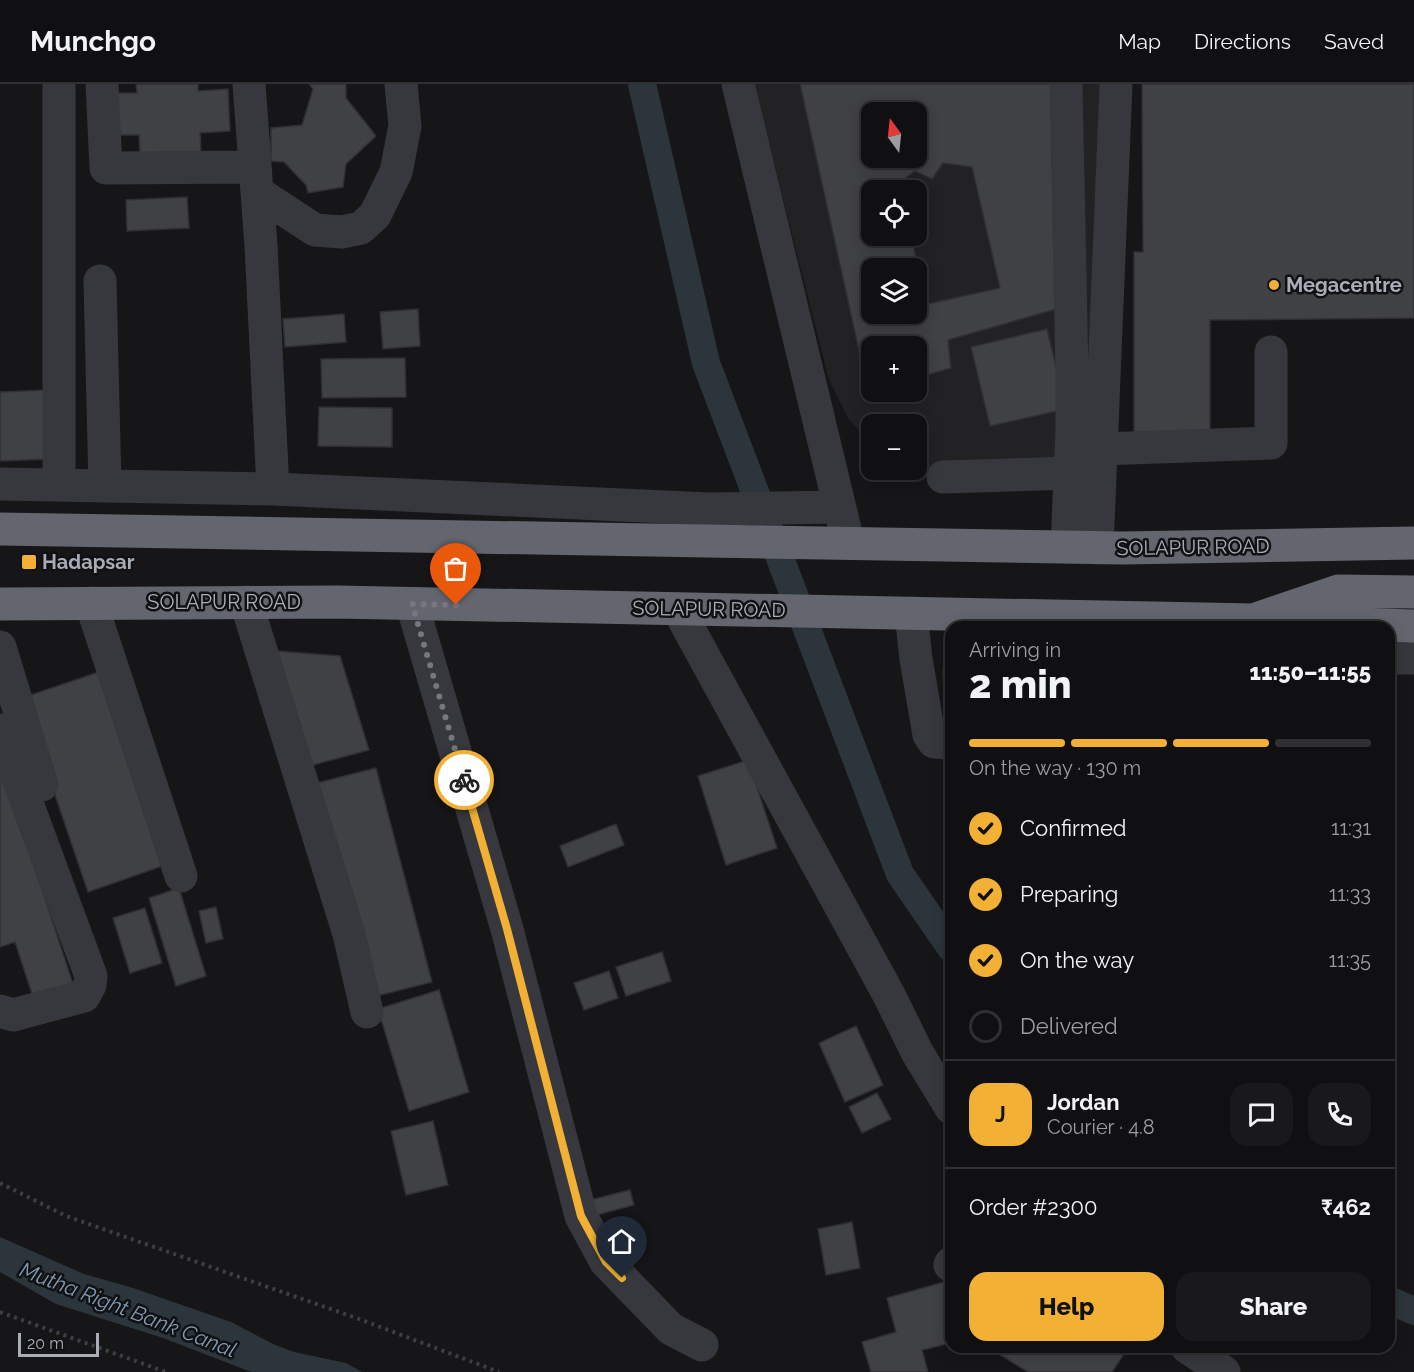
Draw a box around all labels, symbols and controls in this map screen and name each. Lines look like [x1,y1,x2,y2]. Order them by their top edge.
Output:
text: Munchgo [30,25,156,58]
text: Map [1118,29,1161,54]
text: Directions [1194,29,1291,54]
text: Saved [1324,29,1384,54]
north arrow [861,102,927,168]
map controls [861,102,927,480]
button: locate [861,180,927,246]
button: layers [861,258,927,324]
place label: Megacentre [1286,273,1402,297]
marker: Megacentre [1267,278,1281,292]
button: + [861,336,927,402]
button: − [861,414,927,480]
street label: SOLAPUR ROAD [1116,534,1270,560]
pin [430,543,481,605]
place label: Hadapsar [42,550,135,574]
icon: bag [439,552,472,585]
marker: Hadapsar [20,553,38,571]
street label: SOLAPUR ROAD [147,590,301,614]
street label: SOLAPUR ROAD [632,596,786,622]
text: Arriving in [969,638,1061,662]
text: 11:50–11:55 [1249,659,1371,685]
text: 2 min [969,661,1072,707]
courier [434,750,494,810]
text: On the way · 130 m [969,756,1141,780]
icon: bike [448,764,481,797]
icon: check [969,812,1002,845]
text: Confirmed [1020,815,1127,841]
text: 11:31 [1331,816,1371,840]
icon: check [969,878,1002,911]
text: Preparing [1020,881,1118,907]
text: 11:33 [1329,882,1371,906]
icon: check [969,944,1002,977]
text: On the way [1020,947,1134,973]
text: 11:35 [1329,948,1371,972]
text: Delivered [1020,1013,1118,1039]
button: chat [1230,1083,1293,1146]
button: phone [1308,1083,1371,1146]
text: Jordan [1047,1089,1119,1115]
text: J [995,1101,1006,1127]
text: Courier · 4.8 [1047,1115,1155,1139]
text: Order #2300 [969,1194,1097,1220]
text: ₹462 [1321,1194,1371,1220]
pin [596,1216,647,1278]
icon: home [605,1225,638,1258]
water label: Mutha Right Bank Canal [16,1257,240,1362]
button: Help [969,1272,1164,1341]
button: Share [1176,1272,1371,1341]
scale bar [18,1330,99,1358]
text: 20 m [27,1334,64,1353]

